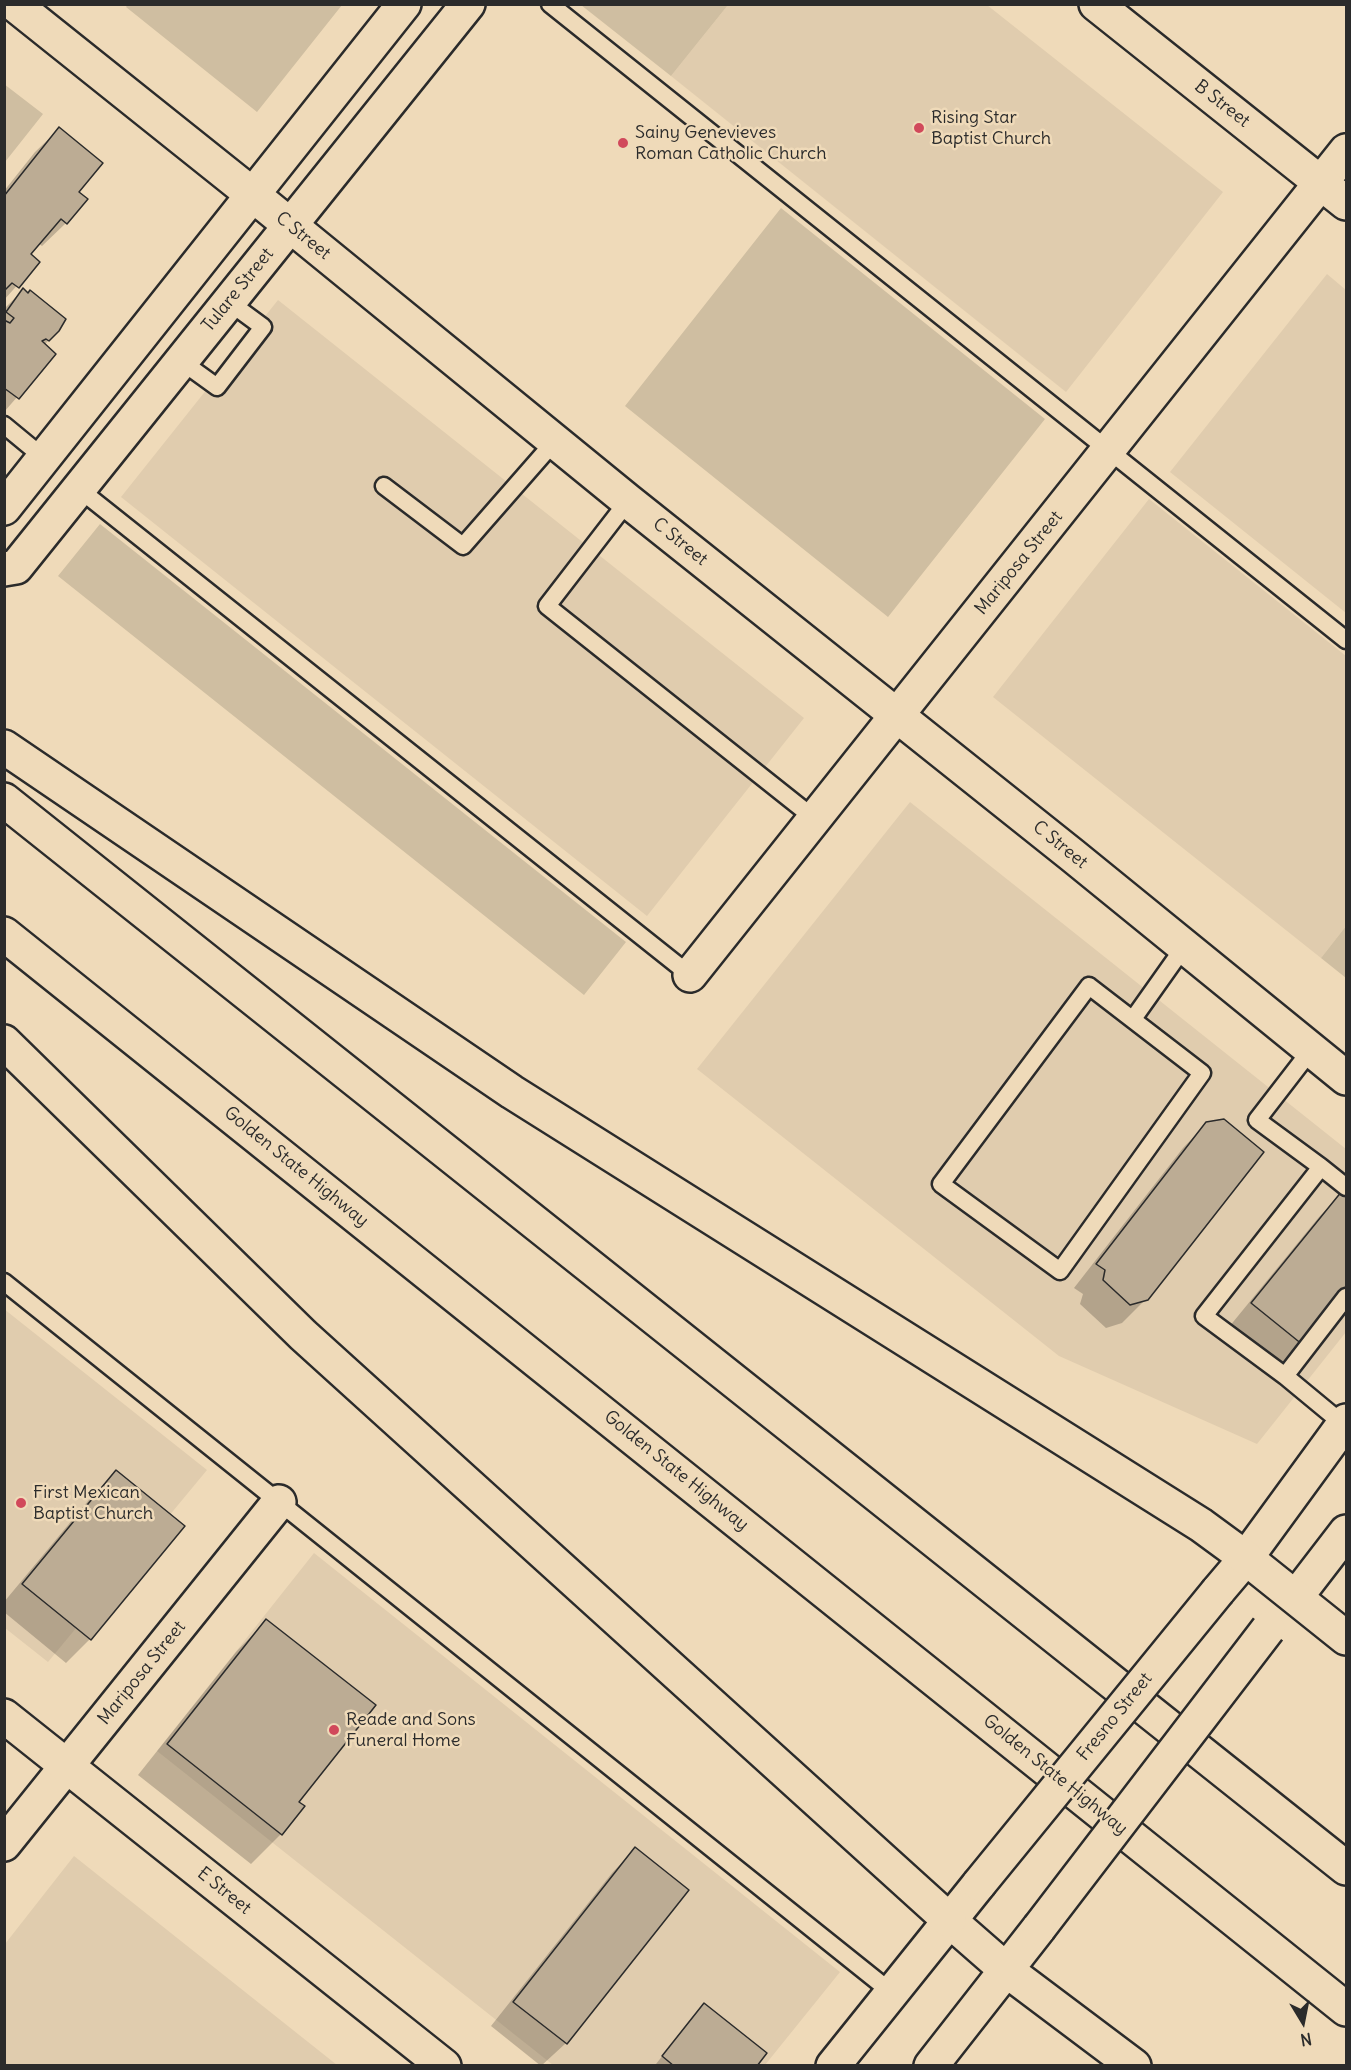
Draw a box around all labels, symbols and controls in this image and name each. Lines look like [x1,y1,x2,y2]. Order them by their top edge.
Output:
street label: B Street [1190,76,1254,132]
place label: Rising Star Baptist Church [931,107,1051,150]
marker: Rising Star Baptist Church [912,121,926,135]
place label: Sainy Genevieves Roman Catholic Church [635,122,827,164]
marker: Sainy Genevieves Roman Catholic Church [616,136,630,150]
street label: C Street [271,207,335,265]
street label: Tulare Street [198,244,278,336]
street label: Mariposa Street [971,507,1067,619]
street label: C Street [648,513,712,571]
street label: C Street [1028,816,1092,874]
street label: Golden State Highway [219,1102,373,1232]
street label: Golden State Highway [599,1406,753,1536]
place label: First Mexican Baptist Church [33,1482,153,1524]
marker: First Mexican Baptist Church [14,1496,28,1510]
street label: Mariposa Street [94,1617,190,1729]
street label: Fresno Street [1073,1669,1157,1765]
place label: Reade and Sons Funeral Home [346,1709,476,1752]
street label: Golden State Highway [978,1710,1132,1840]
marker: Reade and Sons Funeral Home [327,1723,341,1737]
street label: E Street [193,1863,255,1919]
north arrow [1273,1992,1333,2052]
text: N [1299,2029,1313,2051]

